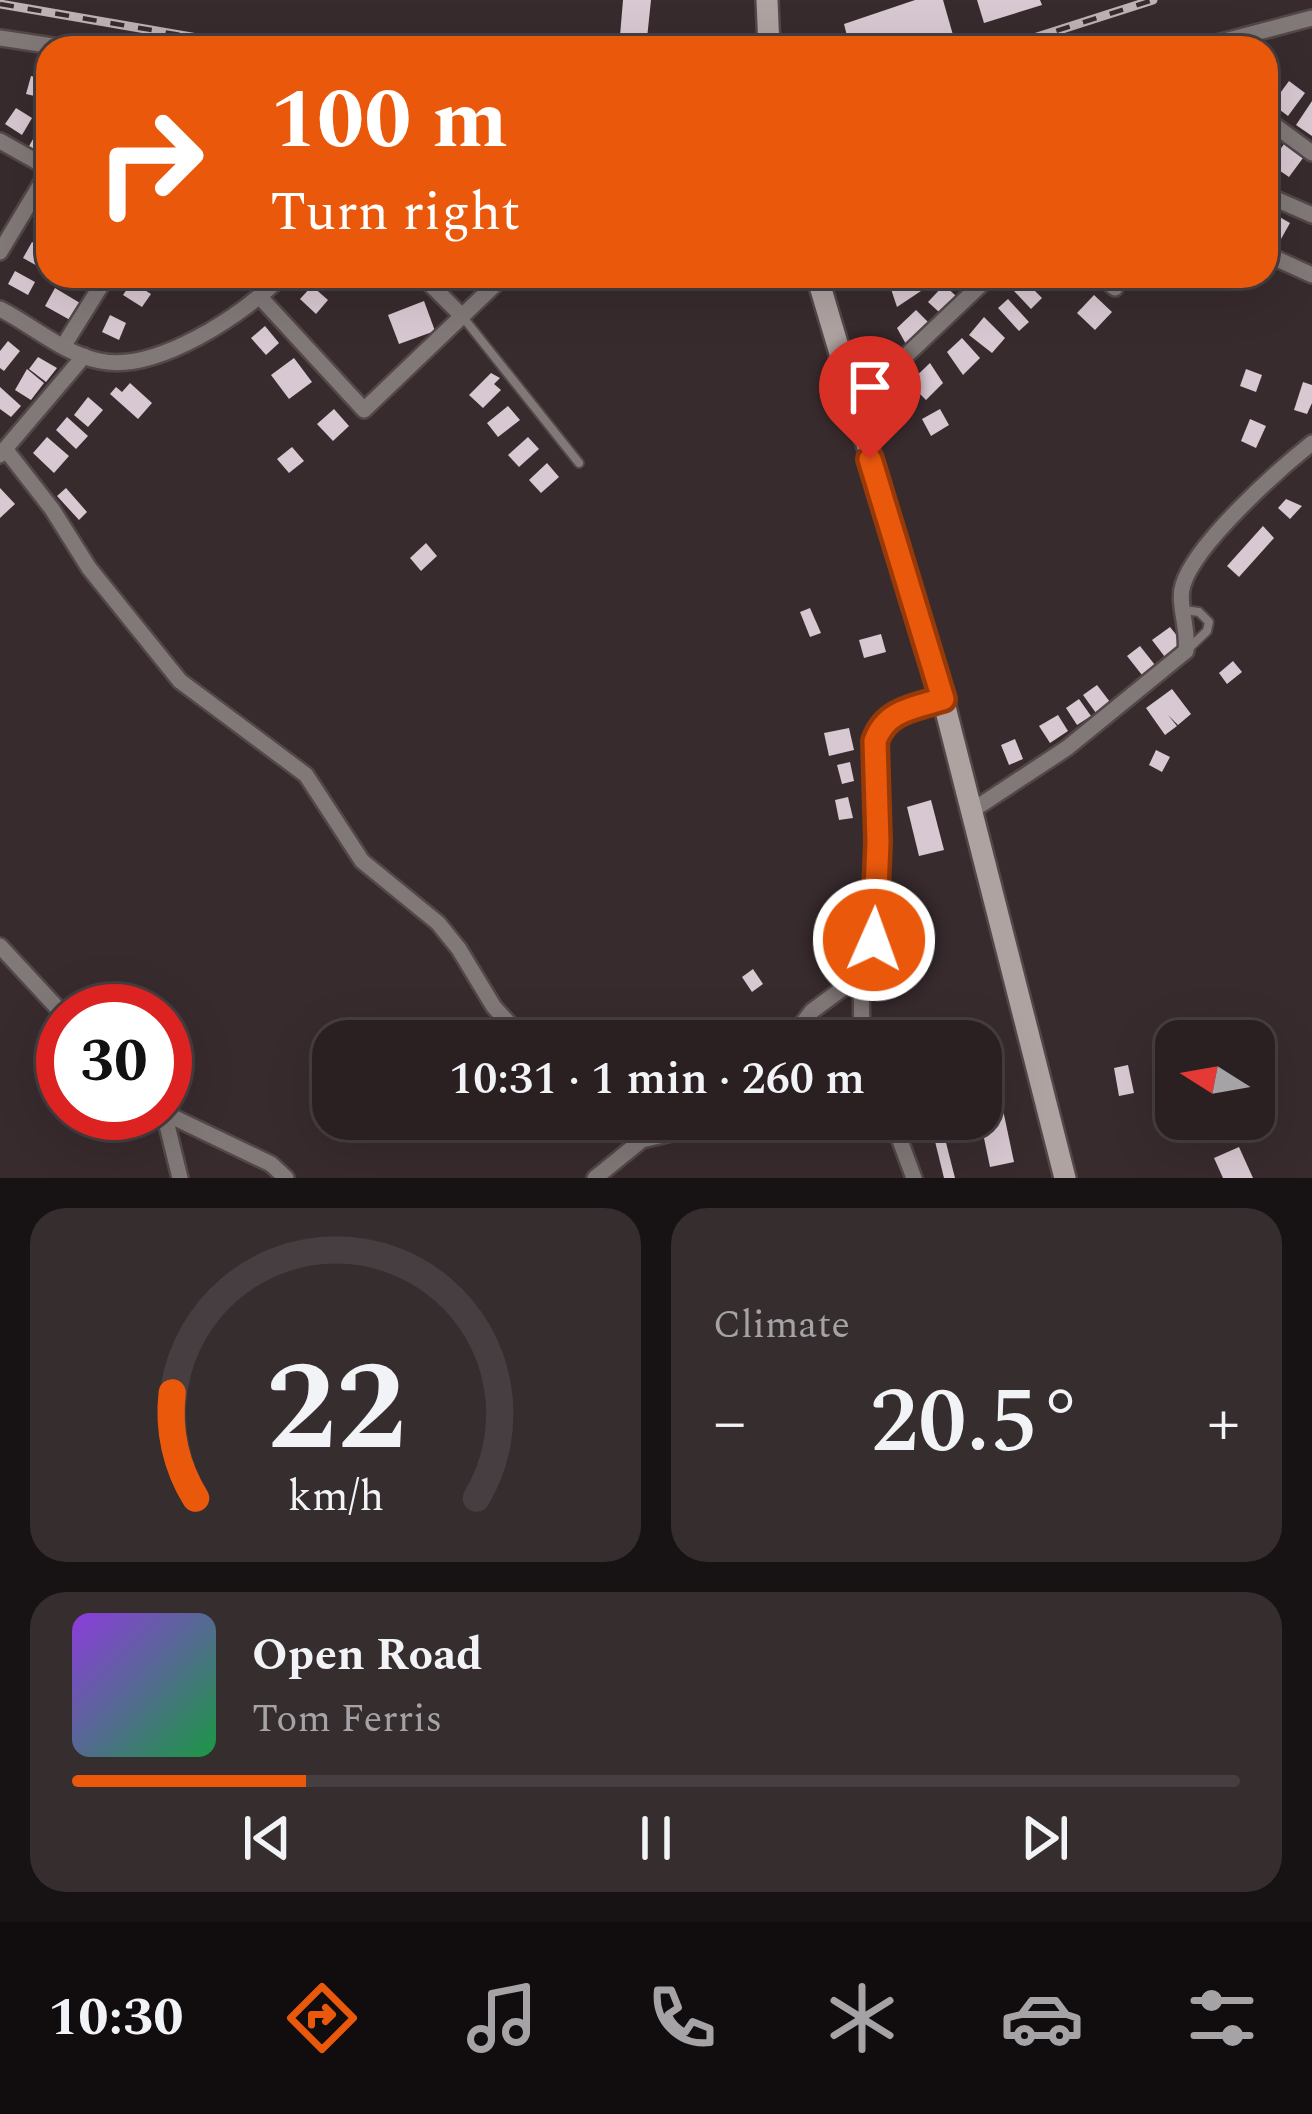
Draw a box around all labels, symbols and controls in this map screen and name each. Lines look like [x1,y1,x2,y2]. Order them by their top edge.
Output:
text: 100 m [270,57,508,185]
icon: right [72,84,228,240]
text: Turn right [270,172,520,254]
pin [819,336,921,459]
icon: arrive [837,354,903,420]
position arrow [811,877,937,1003]
speed limit sign: 30 [36,984,192,1140]
north arrow [1155,1020,1275,1140]
map controls [1155,1020,1275,1140]
text: 10:31 · 1 min · 260 m [449,1045,865,1114]
text: Climate [713,1296,850,1355]
text: 22 [265,1315,406,1505]
text: 20.5° [870,1355,1083,1492]
text: − [713,1373,746,1474]
text: + [1207,1373,1240,1474]
text: km/h [287,1465,384,1530]
text: Open Road [252,1621,483,1690]
text: Tom Ferris [252,1690,442,1749]
icon: previous [234,1805,300,1871]
icon: pause [623,1805,689,1871]
icon: next [1012,1805,1078,1871]
icon: directions [280,1976,364,2060]
icon: music [460,1976,544,2060]
icon: phone [640,1976,724,2060]
icon: climate [820,1976,904,2060]
icon: car [1000,1976,1084,2060]
icon: filters [1180,1976,1264,2060]
text: 10:30 [48,1977,184,2059]

